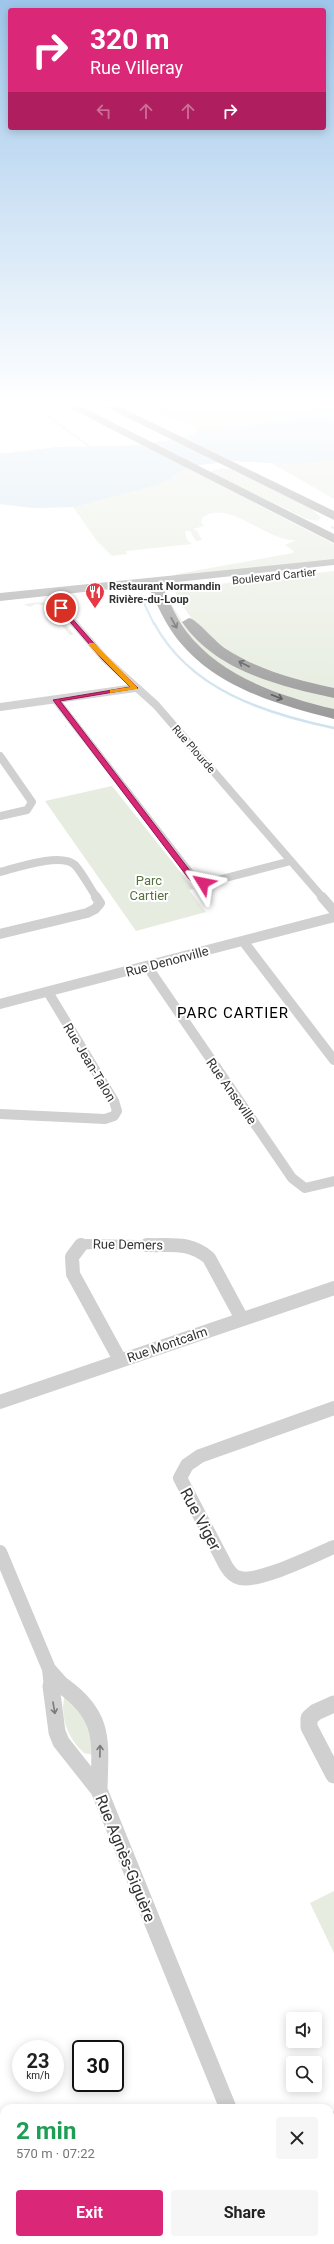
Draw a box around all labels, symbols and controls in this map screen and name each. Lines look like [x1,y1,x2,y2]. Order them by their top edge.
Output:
text: 320 m [90,23,169,56]
icon: right [24,24,76,76]
text: Rue Villeray [90,57,183,78]
icon: left [93,100,115,122]
icon: ahead [135,100,157,122]
icon: ahead [177,100,199,122]
icon: right [219,100,241,122]
street label: Boulevard Cartier [231,566,317,587]
place label: Restaurant Normandin Rivière-du-Loup [109,580,221,606]
restaurant icon: Restaurant Normandin Rivière-du-Loup [84,581,106,609]
pin [44,591,78,625]
icon: arrive [50,597,72,619]
one-way arrow [171,616,178,628]
one-way arrow [238,660,250,668]
one-way arrow [270,694,283,701]
street label: Rue Plourde [169,723,218,776]
position arrow [182,862,224,904]
park label: Parc Cartier [130,873,169,903]
street label: Rue Denonville [124,943,210,980]
district label: PARC CARTIER [177,1004,289,1022]
street label: Rue Jean-Talon [60,1020,119,1104]
street label: Rue Anseville [203,1055,260,1127]
street label: Rue Demers [93,1236,163,1253]
street label: Rue Montcalm [125,1324,209,1365]
street label: Rue Viger [176,1485,225,1554]
one-way arrow [50,1701,58,1714]
one-way arrow [96,1745,104,1758]
street label: Rue Agnès-Giguère [91,1792,160,1925]
map controls [286,2012,322,2092]
button: sound [286,2012,322,2048]
speed limit sign: 30 [72,2040,124,2092]
text: 23 [27,2049,49,2073]
button: search [286,2056,322,2092]
text: km/h [26,2070,50,2081]
text: 2 min [16,2117,76,2145]
button: close [276,2117,318,2159]
text: 570 m · 07:22 [16,2146,95,2161]
button: Exit [16,2190,163,2236]
button: Share [171,2190,318,2236]

